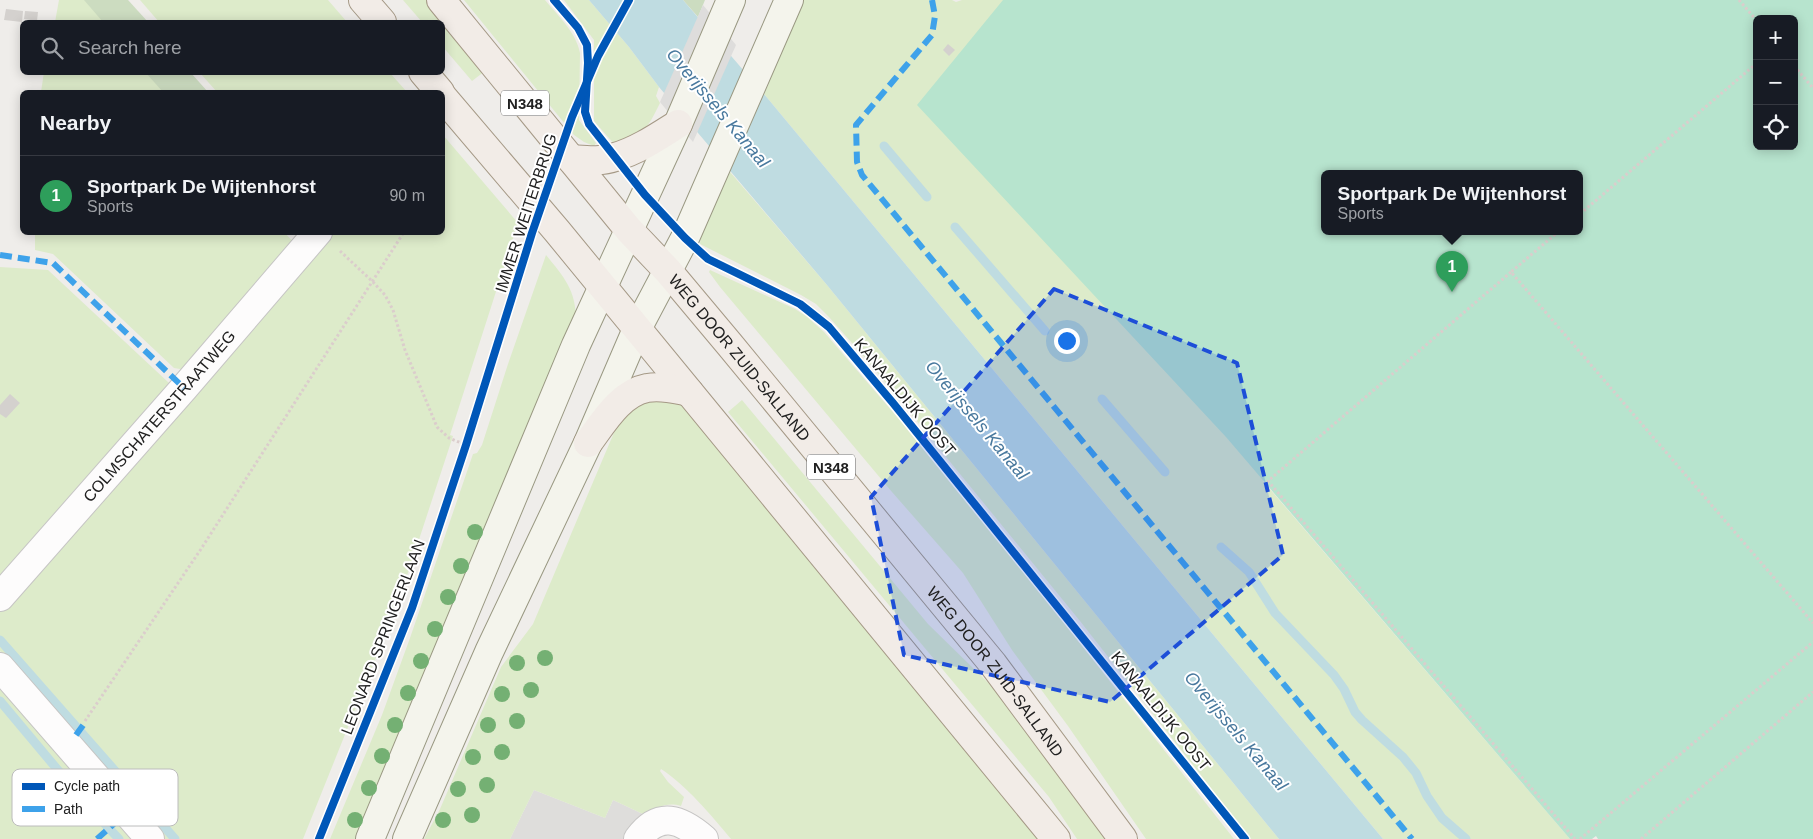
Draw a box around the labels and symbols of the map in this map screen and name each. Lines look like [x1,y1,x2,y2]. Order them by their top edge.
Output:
water label: Overijssels Kanaal [662,44,774,172]
road number: N348 [501,90,549,116]
street label: IMMER WEITERBRUG [492,131,560,295]
pin: 1 [1436,251,1468,292]
street label: WEG DOOR ZUID-SALLAND [666,271,814,444]
street label: COLMSCHATERSTRAATWEG [80,327,238,505]
your location [1054,328,1080,354]
street label: KANAALDIJK OOST [851,335,959,459]
water label: Overijssels Kanaal [921,356,1033,484]
road number: N348 [807,454,855,480]
street label: LEONARD SPRINGERLAAN [338,537,428,737]
street label: WEG DOOR ZUID-SALLAND [924,583,1067,760]
street label: KANAALDIJK OOST [1108,648,1214,774]
water label: Overijssels Kanaal [1180,667,1292,795]
legend [12,769,178,826]
text: Cycle path [54,778,120,794]
text: Path [54,801,83,817]

